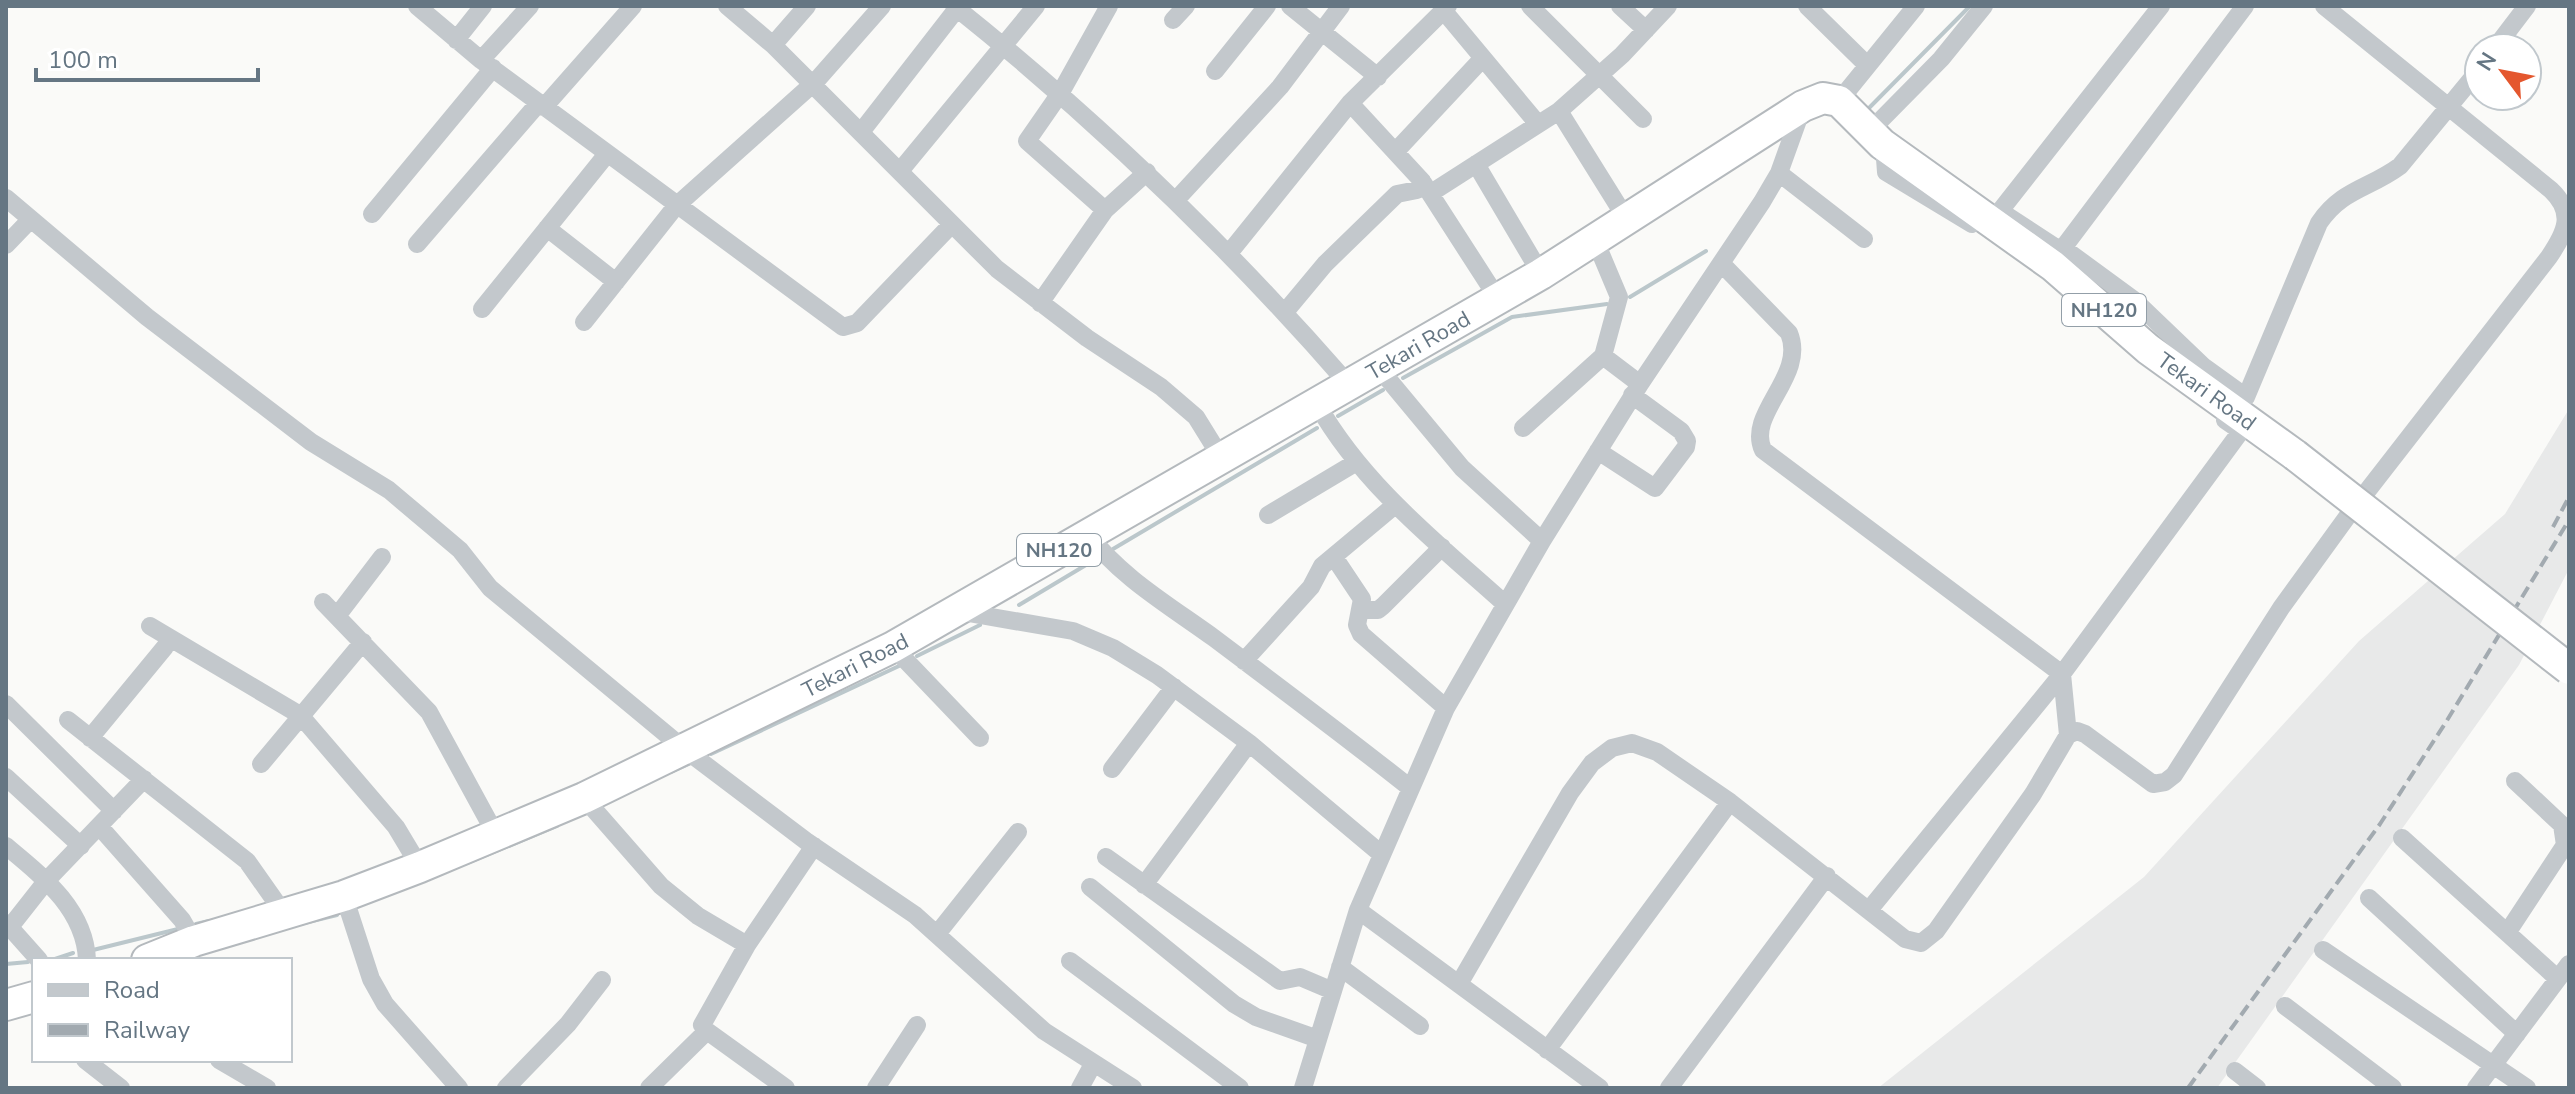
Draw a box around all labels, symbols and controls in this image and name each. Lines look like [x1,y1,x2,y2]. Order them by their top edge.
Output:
scale bar [36,32,258,82]
north arrow [2463,32,2543,112]
text: 100 m [48,44,118,76]
text: N [2470,47,2504,77]
road number: NH120 [2062,294,2146,326]
street label: Tekari Road [1361,304,1476,388]
street label: Tekari Road [2151,346,2262,438]
road number: NH120 [1017,534,1101,566]
street label: Tekari Road [797,626,914,706]
legend [32,958,292,1062]
text: Road [104,974,160,1006]
text: Railway [104,1014,191,1046]

